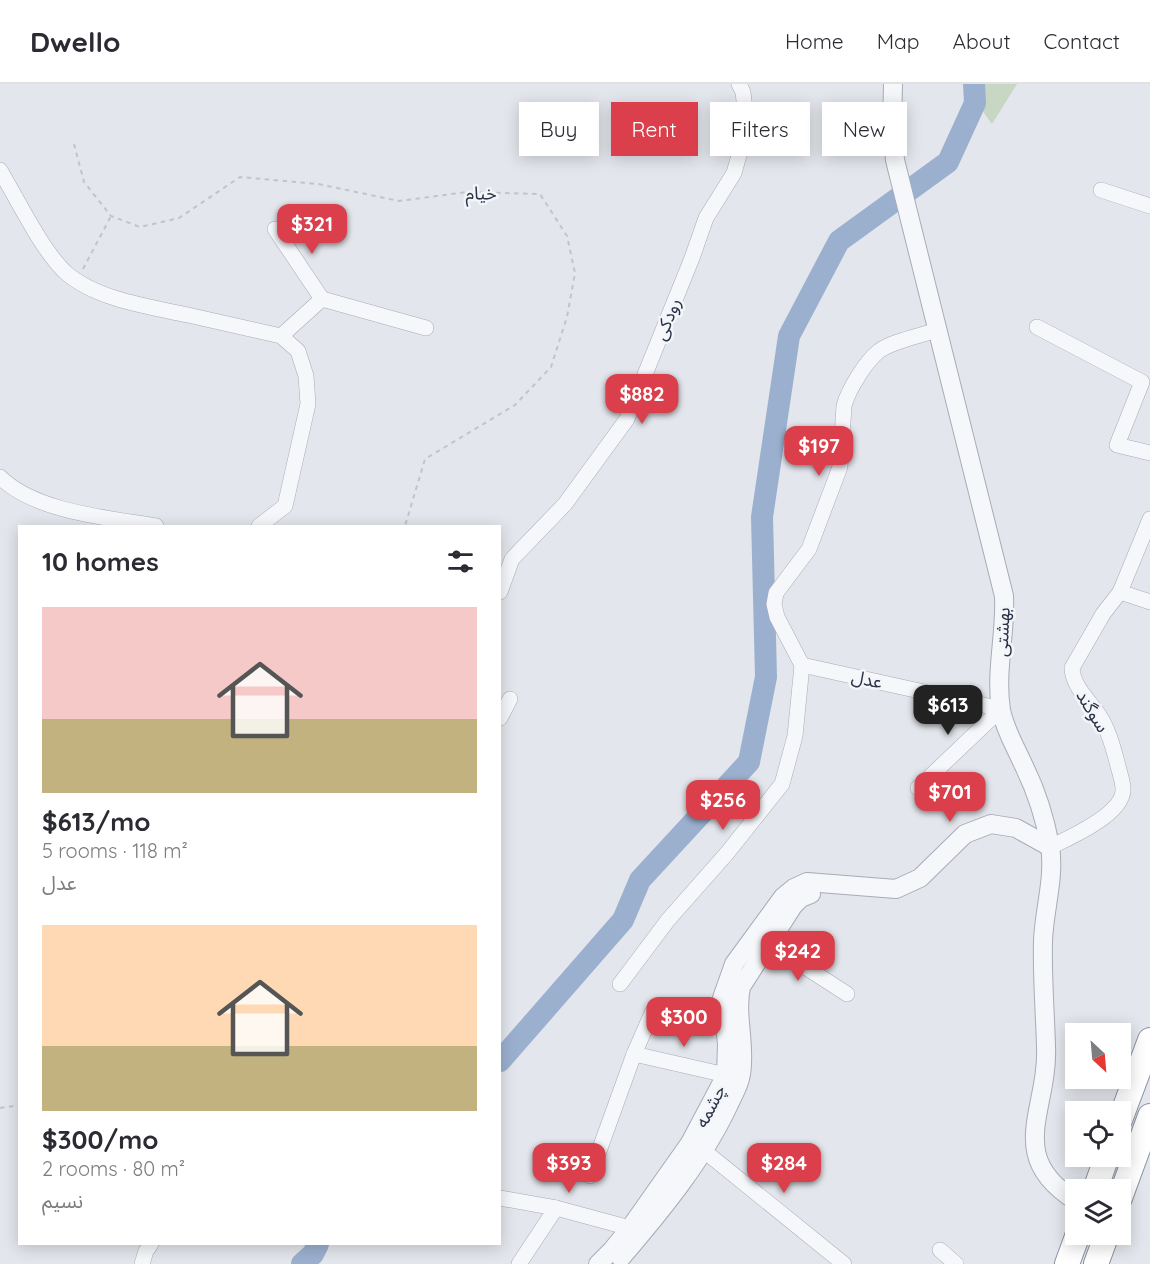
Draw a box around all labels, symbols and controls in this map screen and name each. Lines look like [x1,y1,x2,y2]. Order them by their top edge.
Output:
text: Dwello [30,24,120,59]
text: Home [785,28,844,54]
text: Map [877,28,920,54]
text: About [953,28,1011,54]
text: Contact [1044,28,1120,54]
chip: Buy [519,102,599,156]
chip: Rent [611,102,698,156]
chip: Filters [710,102,810,156]
chip: New [822,102,907,156]
street label: خیام [465,181,497,208]
pin: $321 [276,204,348,255]
text: $321 [291,211,333,236]
street label: رودکی [648,294,686,344]
pin: $882 [606,374,678,425]
text: $882 [619,381,665,406]
pin: $197 [783,426,855,477]
text: $197 [798,433,840,458]
text: 10 homes [42,545,159,578]
icon: filters [444,545,477,578]
street label: بهشتی [989,607,1015,657]
icon: home [206,646,314,754]
street label: عدل [849,665,885,693]
pin: $613 [912,685,984,736]
street label: سوگند [1071,685,1115,737]
text: $613 [927,692,969,717]
pin: $701 [914,772,986,823]
text: $701 [929,779,971,804]
pin: $256 [687,780,759,831]
text: $256 [700,787,746,812]
text: $613/mo [42,805,150,838]
text: 5 rooms · 118 m² [42,838,188,863]
text: عدل [42,870,77,895]
pin: $242 [762,931,834,982]
text: $242 [775,938,821,963]
icon: home [206,964,314,1072]
pin: $300 [648,997,720,1048]
text: $300 [660,1004,708,1029]
north arrow [1065,1023,1131,1089]
map controls [1065,1023,1131,1245]
street label: چشمه [690,1081,731,1131]
button: locate [1065,1101,1131,1167]
text: $300/mo [42,1123,158,1156]
pin: $393 [533,1143,605,1194]
pin: $284 [748,1143,820,1194]
text: $393 [547,1150,591,1175]
text: $284 [761,1150,807,1175]
text: 2 rooms · 80 m² [42,1156,185,1181]
button: layers [1065,1179,1131,1245]
text: نسیم [42,1188,83,1213]

